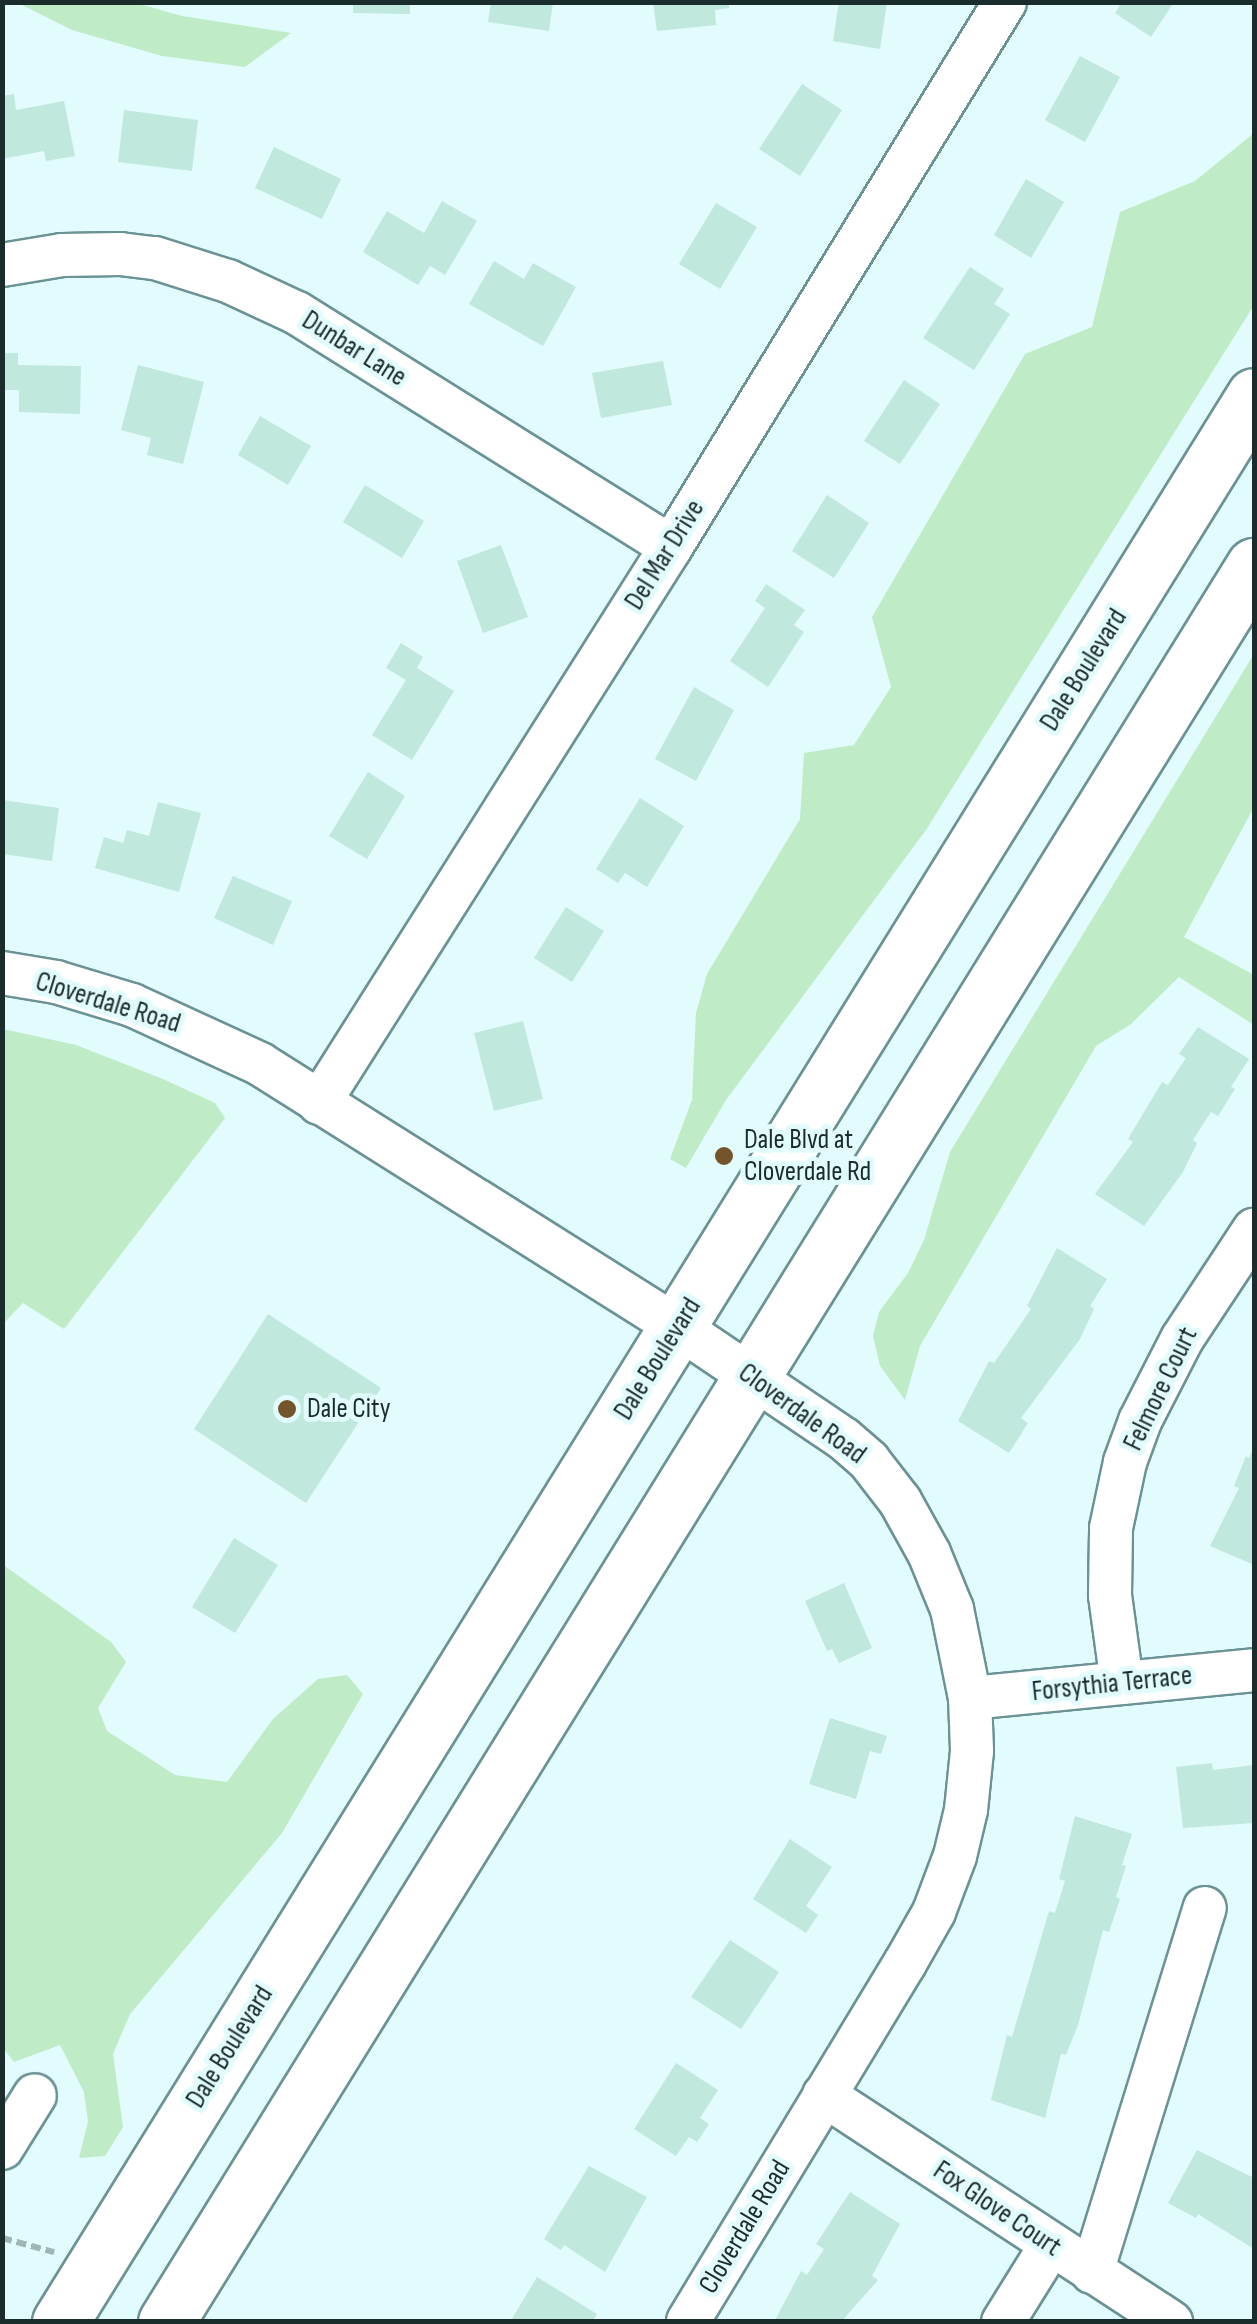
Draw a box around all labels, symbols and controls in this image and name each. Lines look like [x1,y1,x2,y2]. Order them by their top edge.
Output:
street label: Dunbar Lane [296,304,412,394]
street label: Del Mar Drive [618,494,712,616]
street label: Dale Boulevard [1033,603,1135,737]
street label: Cloverdale Road [32,965,184,1041]
place label: Dale Blvd at Cloverdale Rd [744,1123,871,1189]
marker: Dale Blvd at Cloverdale Rd [713,1145,735,1167]
street label: Dale Boulevard [607,1292,709,1426]
street label: Felmore Court [1117,1322,1205,1456]
street label: Cloverdale Road [732,1356,872,1472]
place label: Dale City [307,1392,390,1426]
marker: Dale City [276,1398,298,1420]
street label: Forsythia Terrace [1030,1659,1194,1709]
street label: Dale Boulevard [179,1980,281,2114]
street label: Cloverdale Road [692,2154,798,2300]
street label: Fox Glove Court [927,2154,1067,2264]

